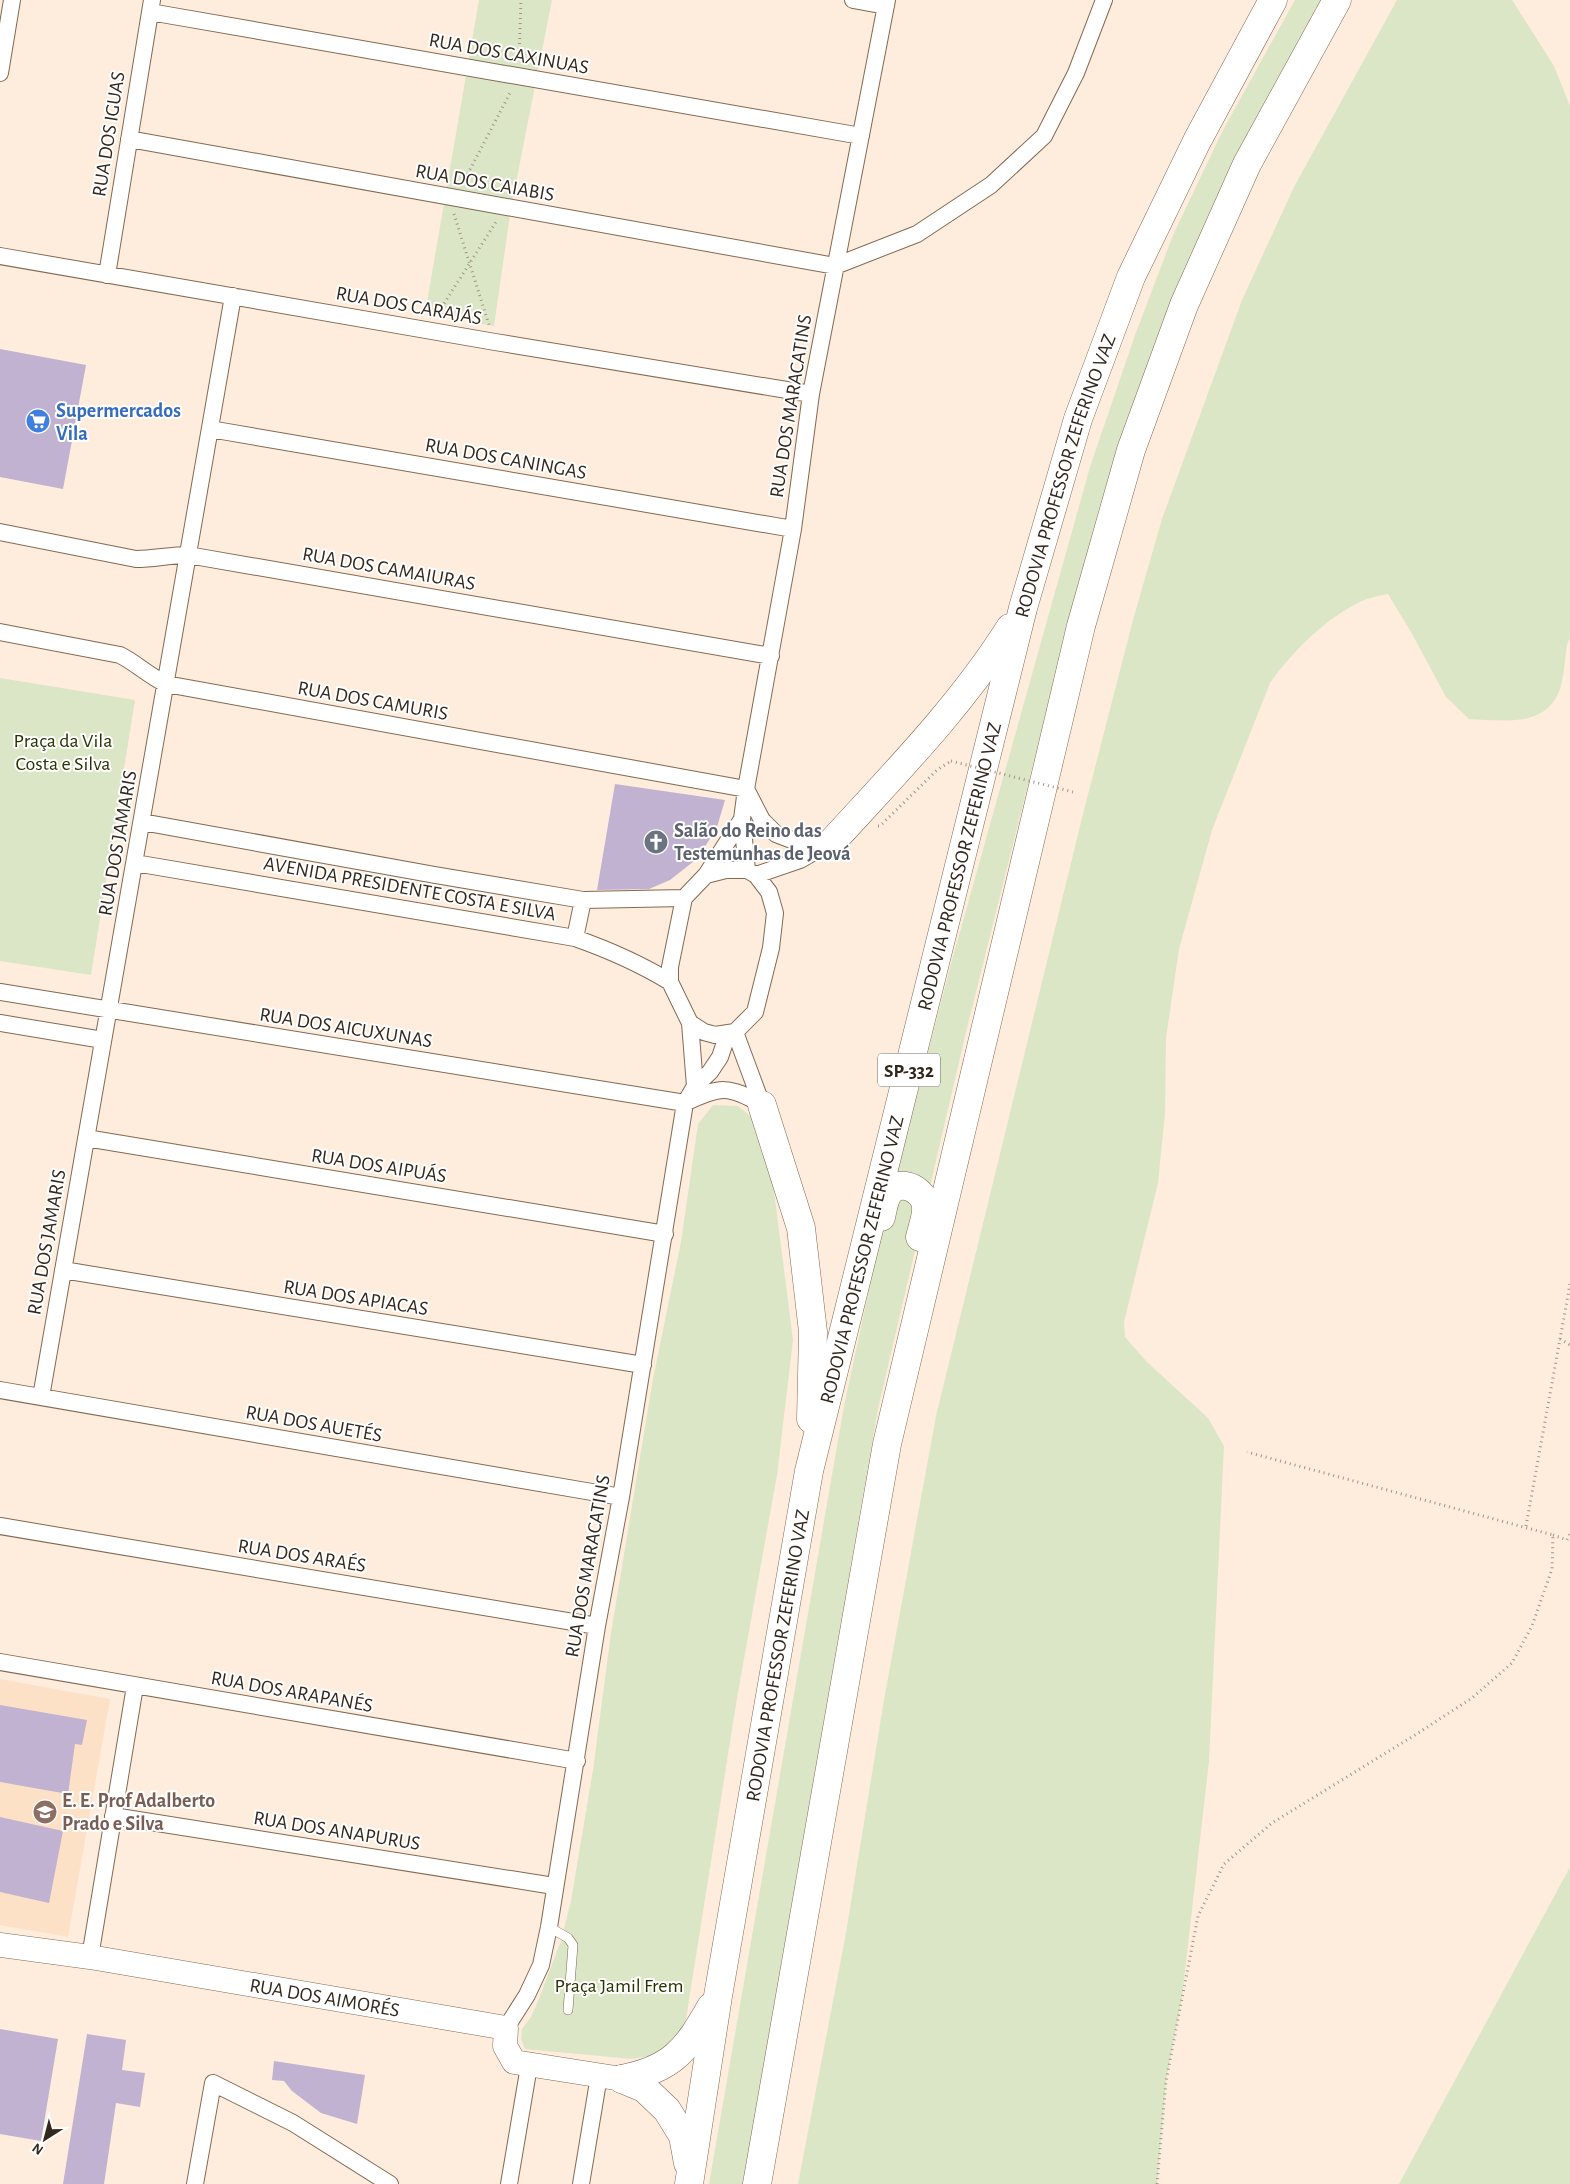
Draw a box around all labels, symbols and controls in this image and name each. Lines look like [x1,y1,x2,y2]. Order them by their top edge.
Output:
street label: RUA DOS CAXINUAS [427,30,590,78]
street label: RUA DOS IGUAS [89,70,129,198]
street label: RUA DOS CAIABIS [414,161,556,205]
street label: RUA DOS CARAJÁS [334,282,484,329]
street label: RUA DOS MARACATINS [767,313,815,499]
street label: RODOVIA PROFESSOR ZEFERINO VAZ [1012,331,1120,620]
place label: Supermercados Vila [56,401,181,444]
supermarket icon: Supermercados Vila [25,408,51,434]
street label: RUA DOS CANINGAS [424,435,588,483]
street label: RUA DOS CAMAIURAS [301,544,477,594]
street label: RUA DOS CAMURIS [296,678,450,724]
street label: RODOVIA PROFESSOR ZEFERINO VAZ [915,720,1005,1013]
park label: Praça da Vila Costa e Silva [14,731,112,774]
street label: RUA DOS JAMARIS [95,769,141,917]
place label: Salão do Reino das Testemunhas de Jeová [674,821,851,864]
church icon: Salão do Reino das Testemunhas de Jeová [643,829,669,855]
street label: AVENIDA PRESIDENTE COSTA E SILVA [262,853,558,925]
street label: RUA DOS AICUXUNAS [258,1004,434,1052]
road number: SP-332 [878,1054,940,1086]
street label: RODOVIA PROFESSOR ZEFERINO VAZ [817,1114,908,1406]
street label: RUA DOS AIPUÁS [310,1144,448,1187]
street label: RUA DOS JAMARIS [24,1168,70,1316]
street label: RUA DOS APIACAS [282,1277,430,1319]
street label: RUA DOS AUETÉS [244,1401,384,1446]
street label: RUA DOS MARACATINS [562,1473,614,1659]
street label: RODOVIA PROFESSOR ZEFERINO VAZ [743,1508,813,1803]
street label: RUA DOS ARAÉS [236,1535,367,1576]
street label: RUA DOS ARAPANÉS [209,1667,375,1716]
place label: E. E. Prof Adalberto Prado e Silva [62,1791,215,1834]
school or university icon: E. E. Prof Adalberto Prado e Silva [32,1799,58,1825]
street label: RUA DOS ANAPURUS [252,1808,422,1854]
street label: RUA DOS AIMORÉS [248,1975,401,2021]
park label: Praça Jamil Frem [554,1976,684,1996]
north arrow [20,2114,70,2164]
text: N [30,2140,46,2157]

